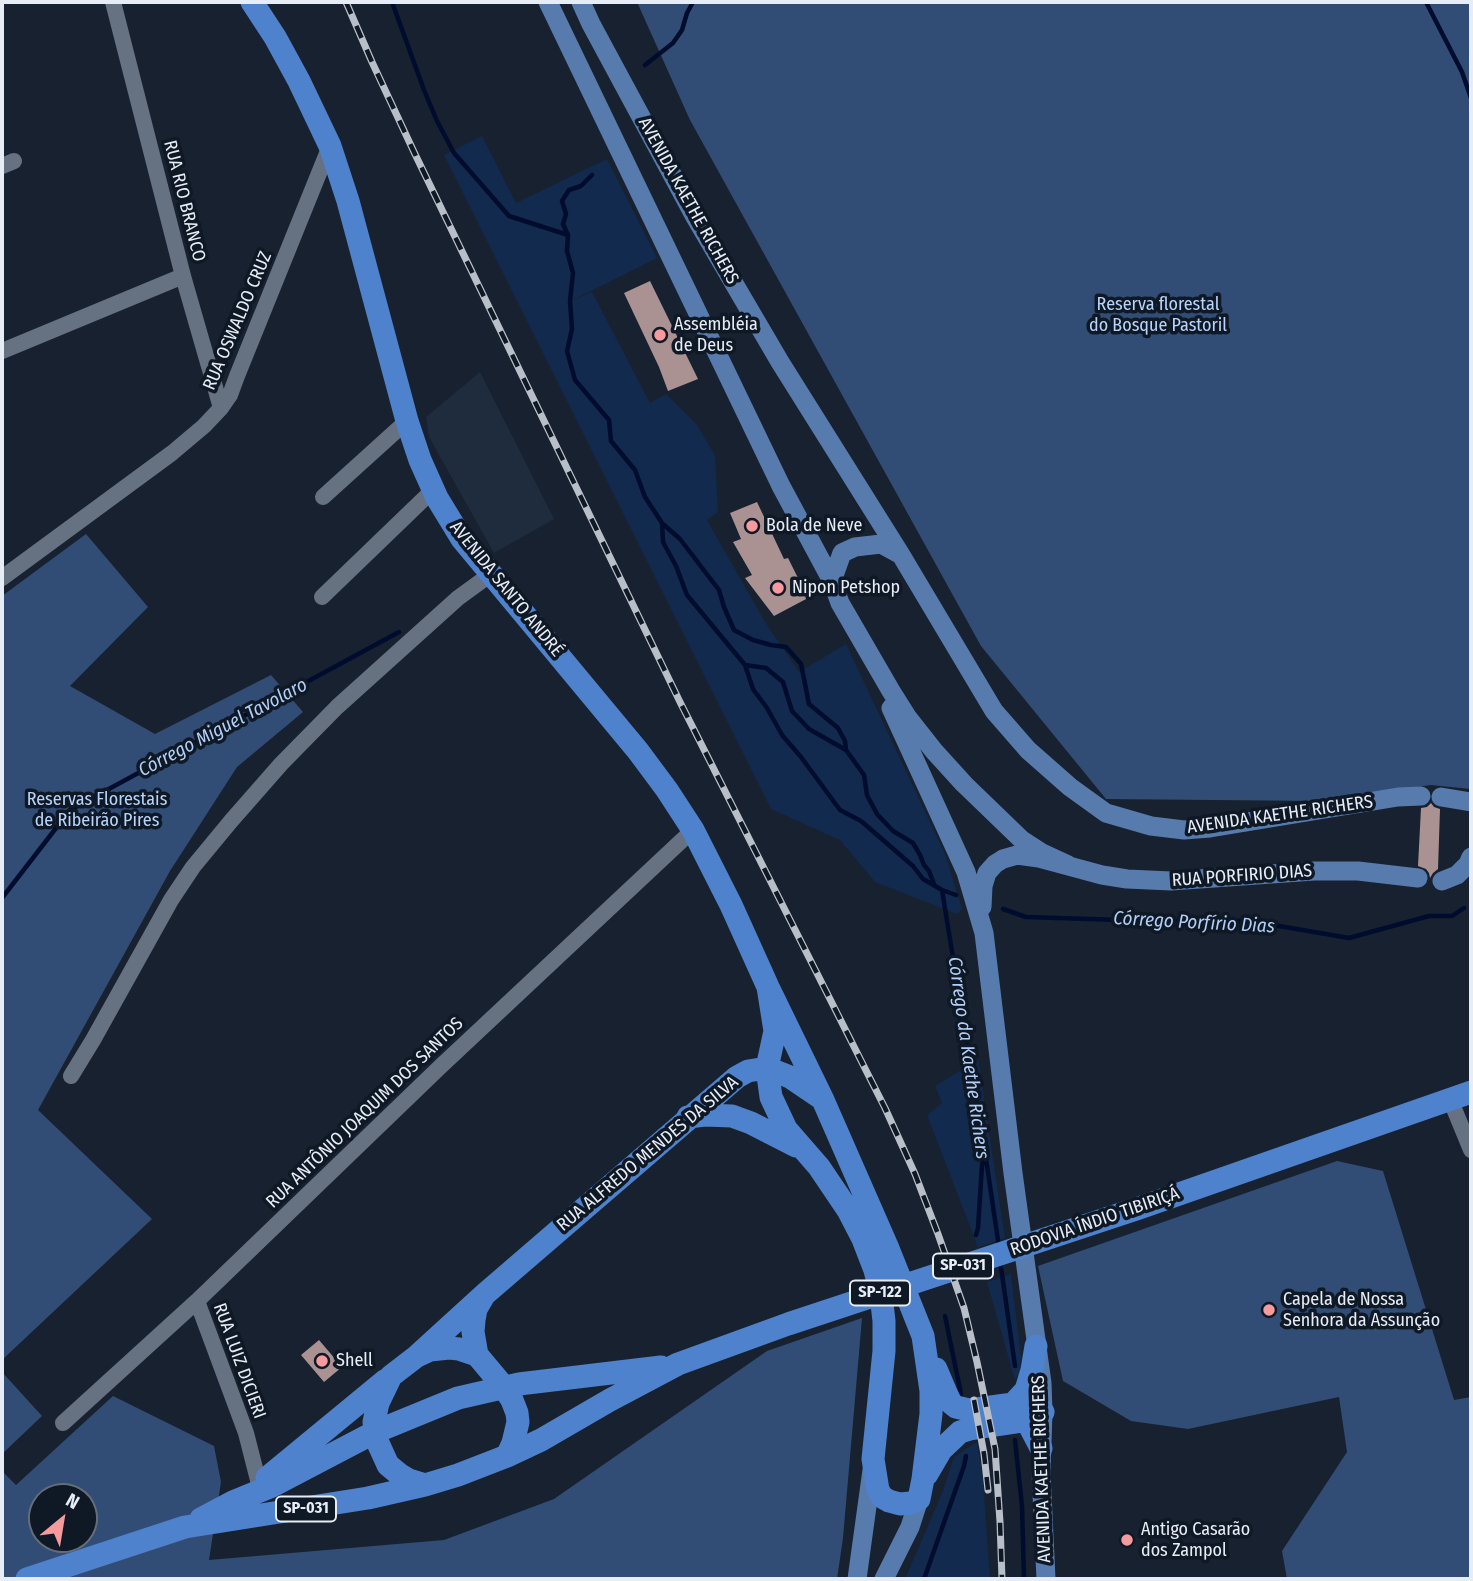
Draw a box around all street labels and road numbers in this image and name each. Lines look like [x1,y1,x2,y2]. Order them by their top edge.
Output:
street label: AVENIDA KAETHE RICHERS [633,114,743,288]
street label: RUA RIO BRANCO [159,138,209,264]
street label: RUA OSWALDO CRUZ [199,248,277,394]
street label: AVENIDA SANTO ANDRÉ [445,517,567,661]
street label: AVENIDA KAETHE RICHERS [1186,791,1374,839]
street label: RUA PORFIRIO DIAS [1171,860,1313,892]
street label: RUA ANTÔNIO JOAQUIM DOS SANTOS [262,1013,468,1213]
street label: RUA ALFREDO MENDES DA SILVA [553,1072,743,1236]
street label: RODOVIA ÍNDIO TIBIRIÇÁ [1008,1183,1182,1261]
road number: SP-031 [933,1254,993,1278]
road number: SP-122 [850,1280,910,1306]
street label: RUA LUIZ DICIERI [208,1300,270,1422]
street label: AVENIDA KAETHE RICHERS [1028,1375,1056,1563]
road number: SP-031 [276,1497,336,1522]

